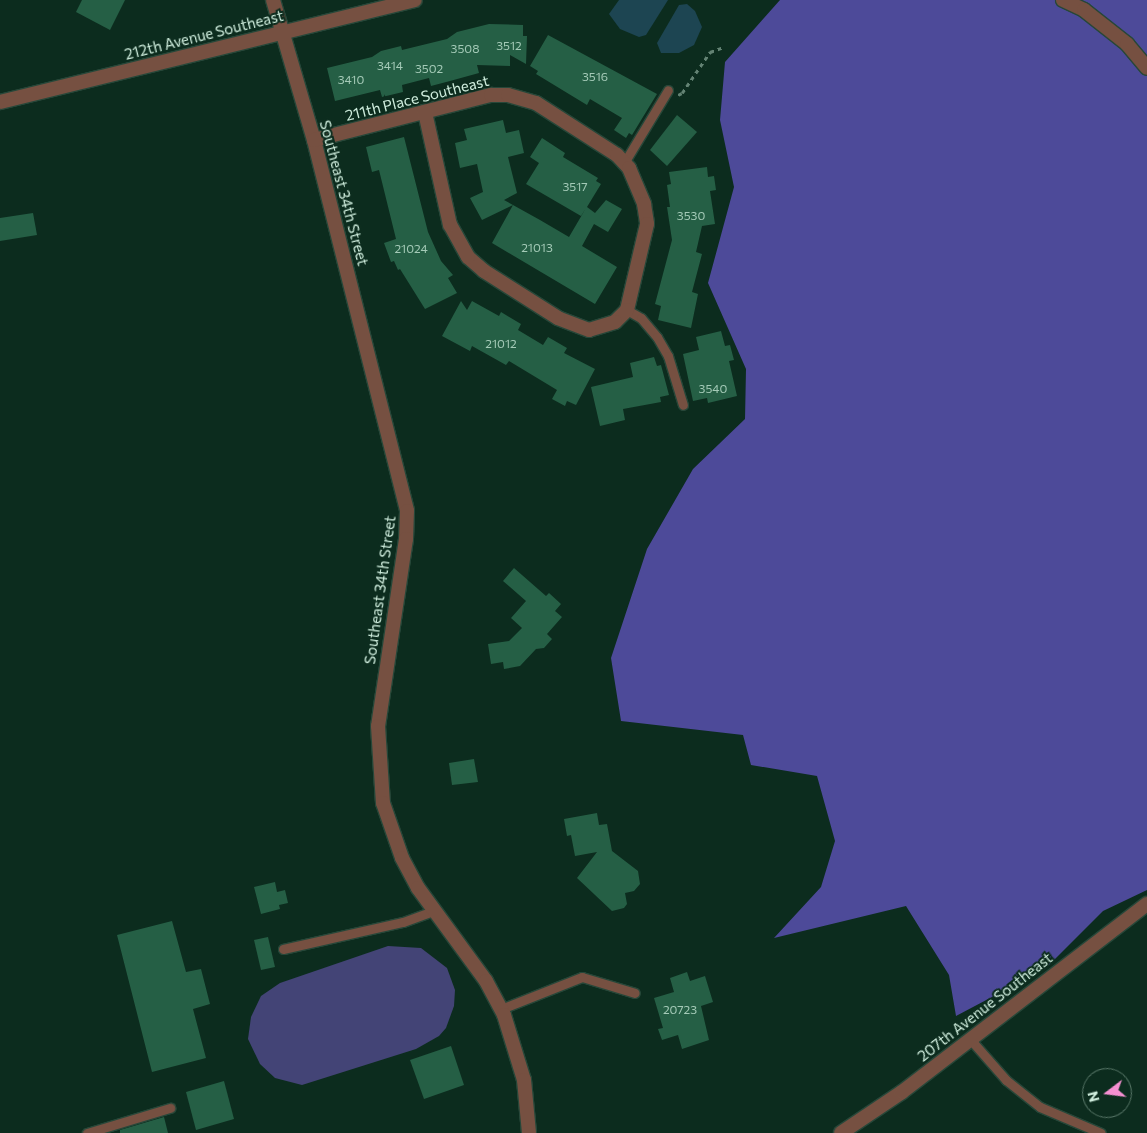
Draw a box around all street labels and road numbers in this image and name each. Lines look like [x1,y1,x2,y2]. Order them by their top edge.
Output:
street label: 212th Avenue Southeast [123,7,285,63]
street label: 211th Place Southeast [343,71,491,125]
street label: Southeast 34th Street [316,118,372,268]
street label: Southeast 34th Street [361,514,399,666]
street label: 207th Avenue Southeast [914,949,1056,1065]

